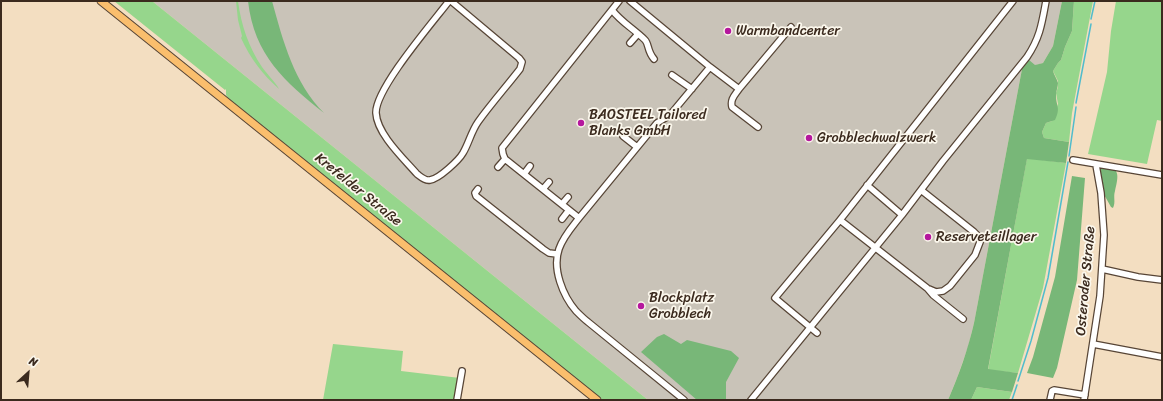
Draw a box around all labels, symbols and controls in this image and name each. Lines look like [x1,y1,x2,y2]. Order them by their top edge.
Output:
place label: Warmbandcenter [736,23,840,39]
marker: Warmbandcenter [723,26,733,36]
place label: BAOSTEEL Tailored Blanks GmbH [589,107,706,140]
marker: BAOSTEEL Tailored Blanks GmbH [576,118,586,128]
place label: Grobblechwalzwerk [817,130,936,146]
marker: Grobblechwalzwerk [804,133,814,143]
street label: Krefelder Straße [311,150,405,230]
street label: Osteroder Straße [1073,226,1099,336]
place label: Reserveteillager [936,229,1037,245]
marker: Reserveteillager [923,232,933,242]
place label: Blockplatz Grobblech [649,290,714,322]
marker: Blockplatz Grobblech [636,301,646,311]
text: N [26,352,41,372]
north arrow [8,353,48,393]

